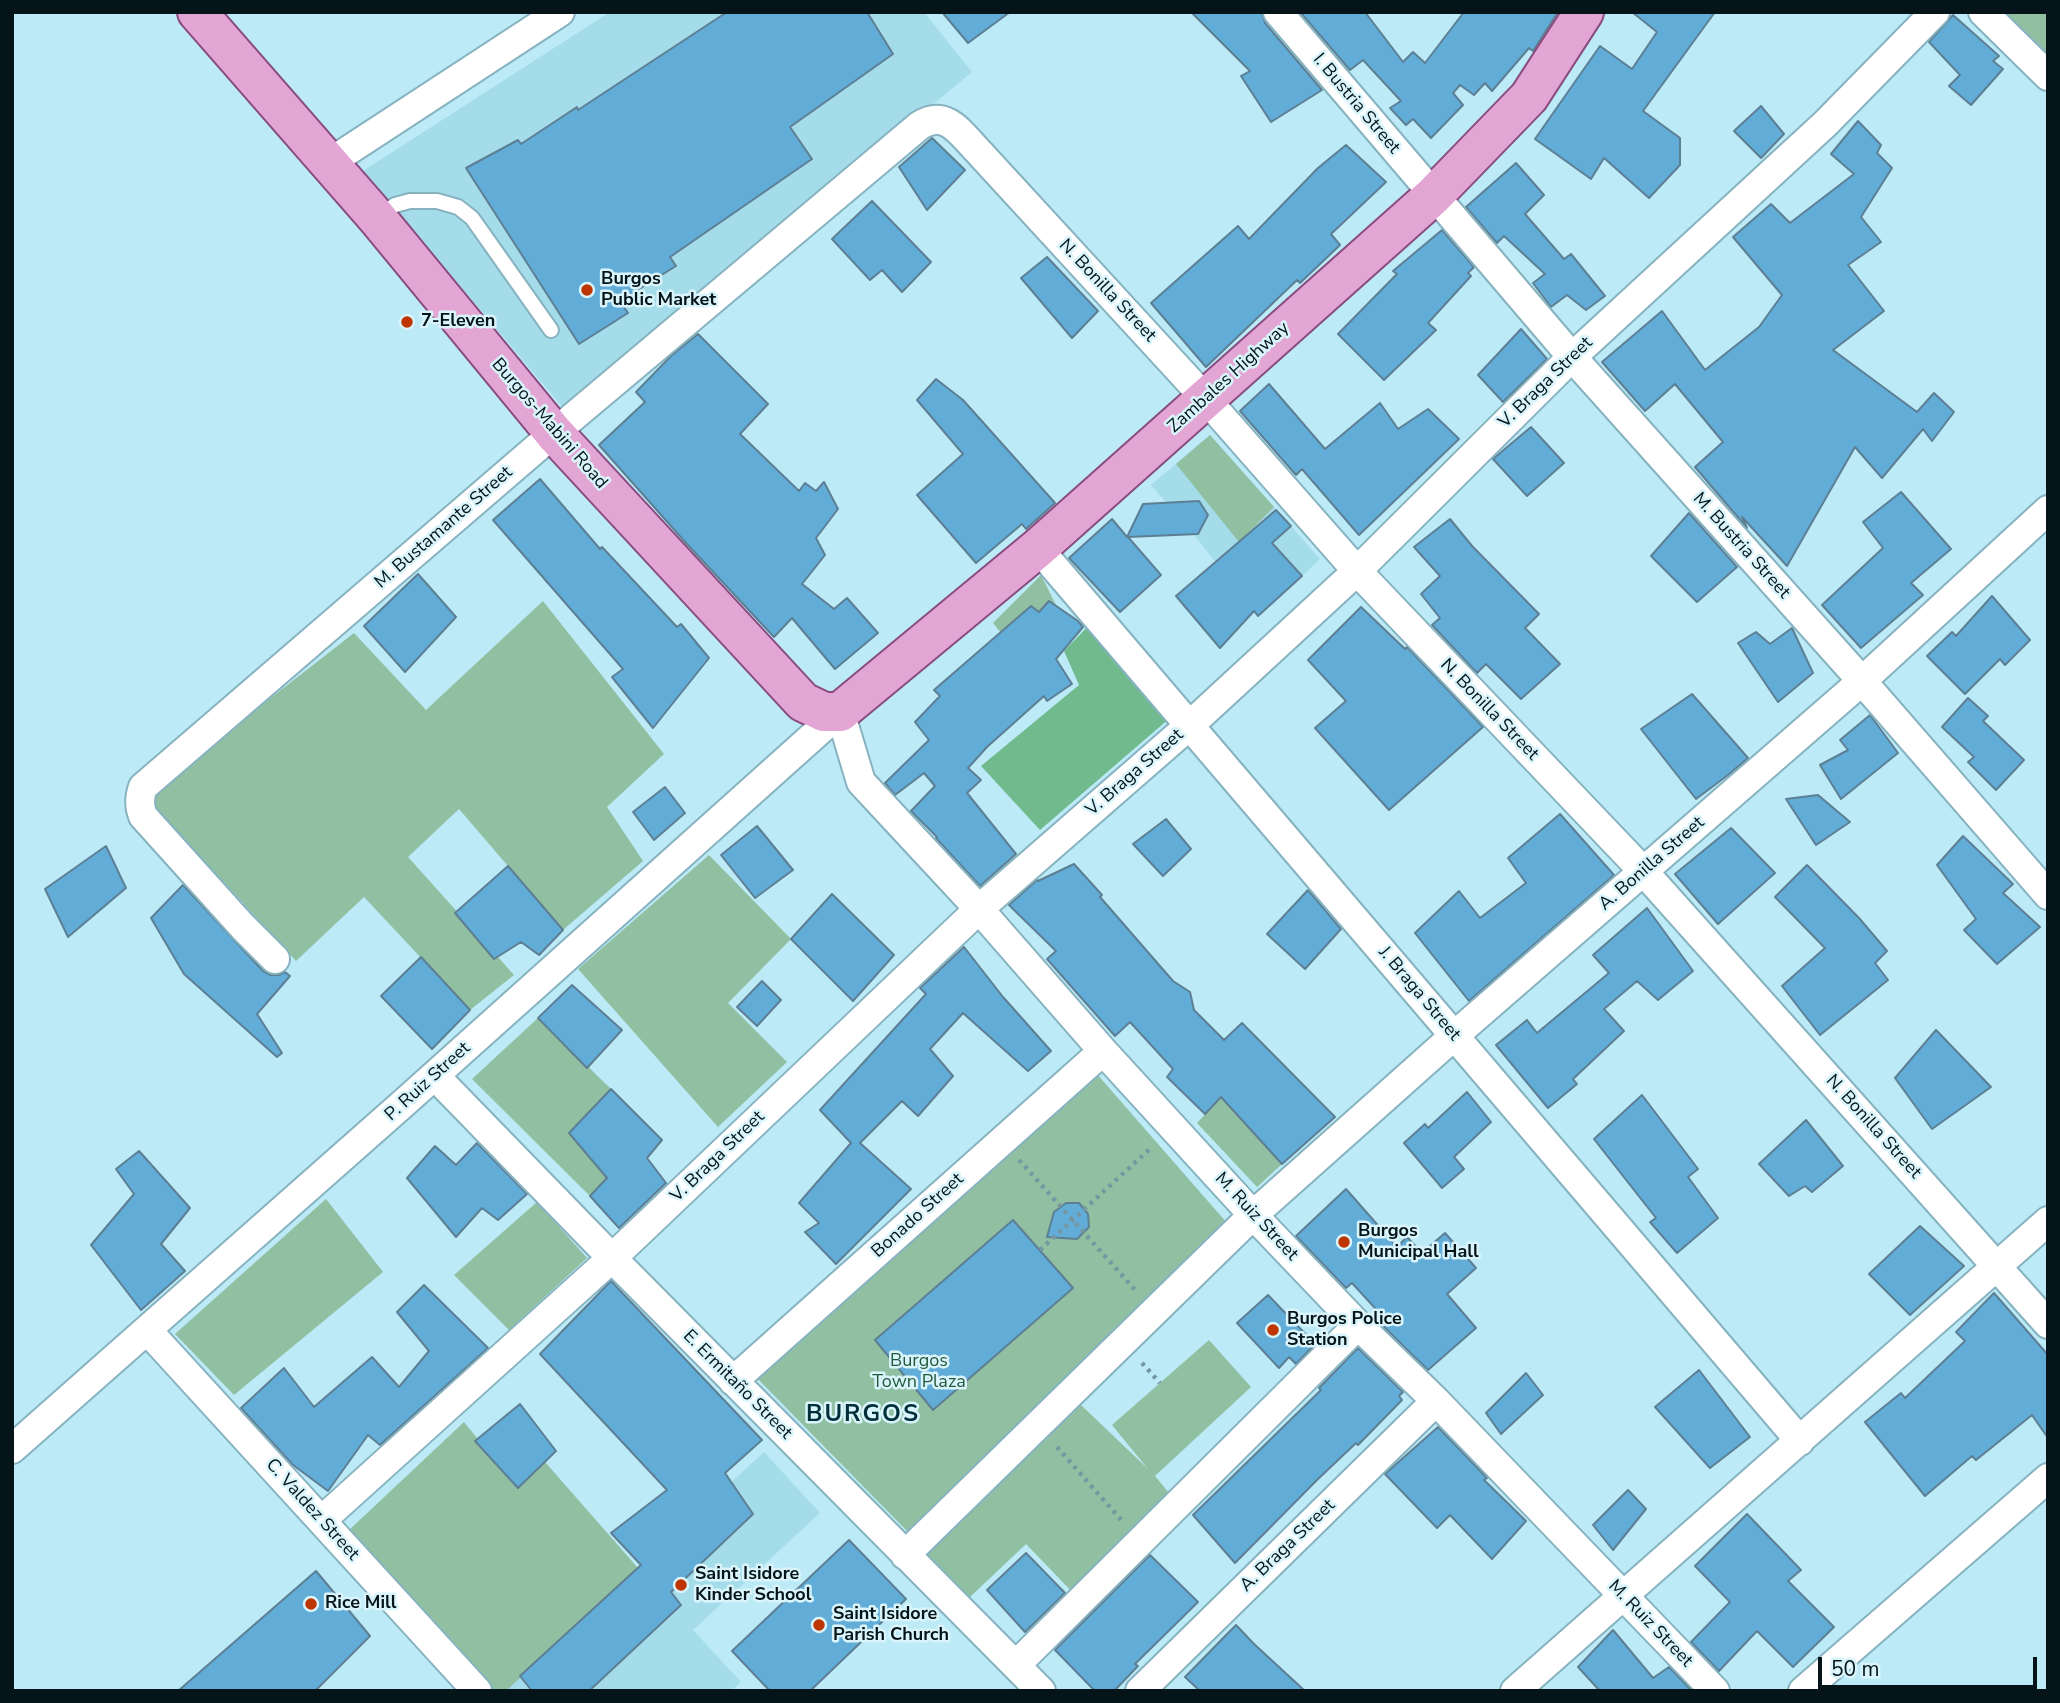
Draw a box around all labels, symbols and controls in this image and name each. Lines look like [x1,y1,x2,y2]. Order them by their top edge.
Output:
street label: I. Bustria Street [1308,49,1404,159]
street label: N. Bonilla Street [1054,235,1160,347]
place label: Burgos Public Market [601,269,716,312]
marker: Burgos Public Market [579,282,595,298]
place label: 7-Eleven [421,311,495,333]
marker: 7-Eleven [399,314,415,330]
street label: Zambales Highway [1164,318,1294,438]
street label: V. Braga Street [1495,333,1597,433]
street label: Burgos-Mabini Road [486,354,612,494]
street label: M. Bustamante Street [371,462,517,594]
street label: M. Bustria Street [1688,489,1794,603]
street label: N. Bonilla Street [1435,655,1543,765]
street label: V. Braga Street [1082,725,1188,821]
street label: A. Bonilla Street [1595,812,1709,916]
street label: J. Braga Street [1373,943,1465,1045]
street label: P. Ruiz Street [381,1038,475,1126]
street label: N. Bonilla Street [1821,1071,1925,1183]
street label: V. Braga Street [667,1107,769,1207]
street label: M. Ruiz Street [1210,1168,1302,1266]
street label: Bonado Street [868,1169,968,1263]
place label: Burgos Municipal Hall [1358,1221,1479,1264]
marker: Burgos Municipal Hall [1336,1234,1352,1250]
place label: Burgos Police Station [1287,1309,1402,1352]
marker: Burgos Police Station [1265,1322,1281,1338]
street label: E. Ermitaño Street [678,1326,796,1444]
park label: Burgos Town Plaza [872,1351,966,1394]
district label: BURGOS [807,1401,919,1429]
street label: C. Valdez Street [261,1455,363,1565]
street label: A. Braga Street [1236,1495,1340,1597]
place label: Saint Isidore Kinder School [695,1564,811,1606]
street label: M. Ruiz Street [1603,1576,1697,1672]
marker: Saint Isidore Kinder School [673,1577,689,1593]
place label: Rice Mill [325,1593,397,1615]
marker: Rice Mill [303,1596,319,1612]
place label: Saint Isidore Parish Church [833,1604,949,1646]
marker: Saint Isidore Parish Church [811,1617,827,1633]
scale bar [1822,1644,2041,1688]
text: 50 m [1831,1655,1880,1683]

